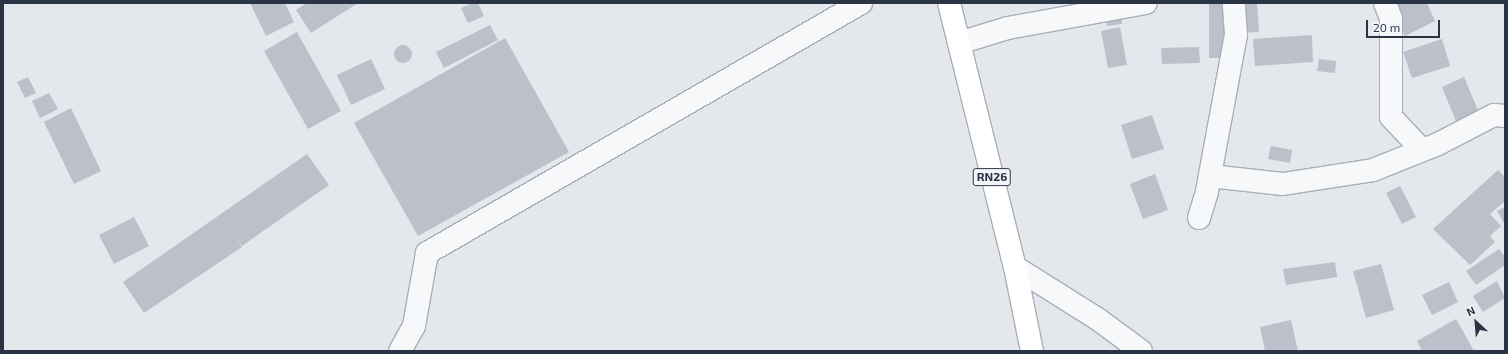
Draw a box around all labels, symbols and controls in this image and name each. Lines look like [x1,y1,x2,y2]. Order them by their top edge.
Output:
scale bar [1368,12,1442,38]
text: 20 m [1373,20,1400,34]
road number: RN26 [972,167,1012,187]
north arrow [1456,302,1496,342]
text: N [1464,303,1477,318]

